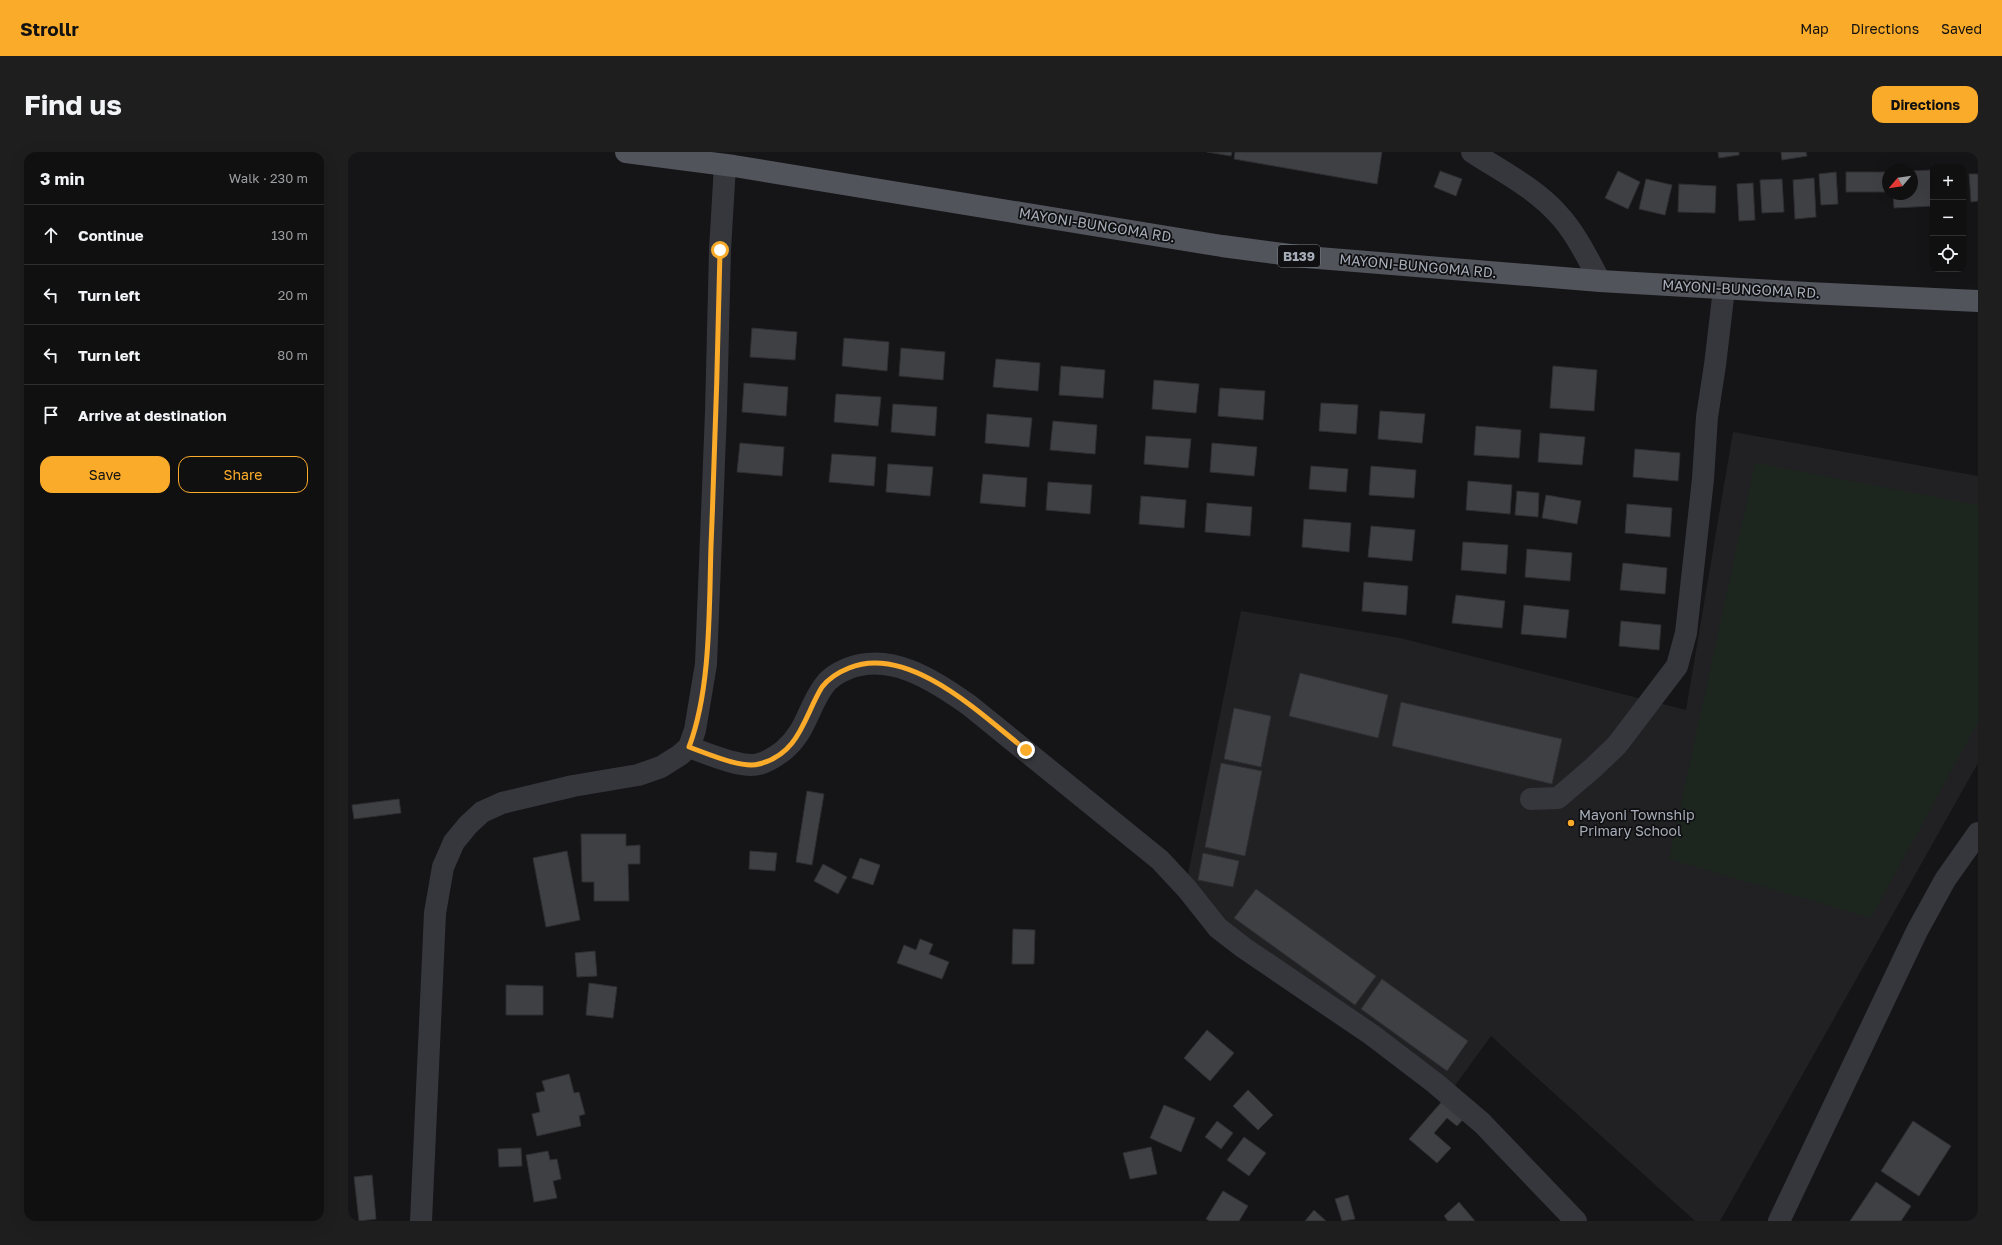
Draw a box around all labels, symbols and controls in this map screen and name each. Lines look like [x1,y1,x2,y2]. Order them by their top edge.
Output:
text: Strollr [20,17,79,40]
text: Map [1800,20,1829,37]
text: Directions [1851,20,1919,37]
text: Saved [1941,20,1982,37]
button: Directions [1872,86,1978,123]
text: Find us [24,88,122,121]
north arrow [1882,164,1918,200]
map controls [1930,164,1966,272]
button: + [1930,164,1966,200]
text: 3 min [40,168,84,189]
text: Walk · 230 m [229,170,308,186]
button: − [1930,200,1966,236]
street label: MAYONI-BUNGOMA RD. [1018,204,1176,245]
icon: ahead [40,224,62,246]
text: Continue [78,226,144,244]
text: 130 m [271,227,308,243]
button: locate [1930,236,1966,272]
route start [711,241,729,259]
road number: B139 [1278,245,1320,267]
street label: MAYONI-BUNGOMA RD. [1339,250,1497,281]
street label: MAYONI-BUNGOMA RD. [1662,276,1820,301]
icon: left [40,284,62,306]
text: Turn left [78,286,140,304]
text: 20 m [278,287,308,303]
icon: left [40,344,62,366]
text: Turn left [78,346,140,364]
text: 80 m [277,347,308,363]
icon: arrive [40,404,62,426]
text: Arrive at destination [78,406,227,424]
button: Save [40,456,170,493]
button: Share [178,456,308,493]
route end [1017,741,1035,759]
place label: Mayoni Township Primary School [1579,806,1695,839]
marker: Mayoni Township Primary School [1566,818,1576,828]

